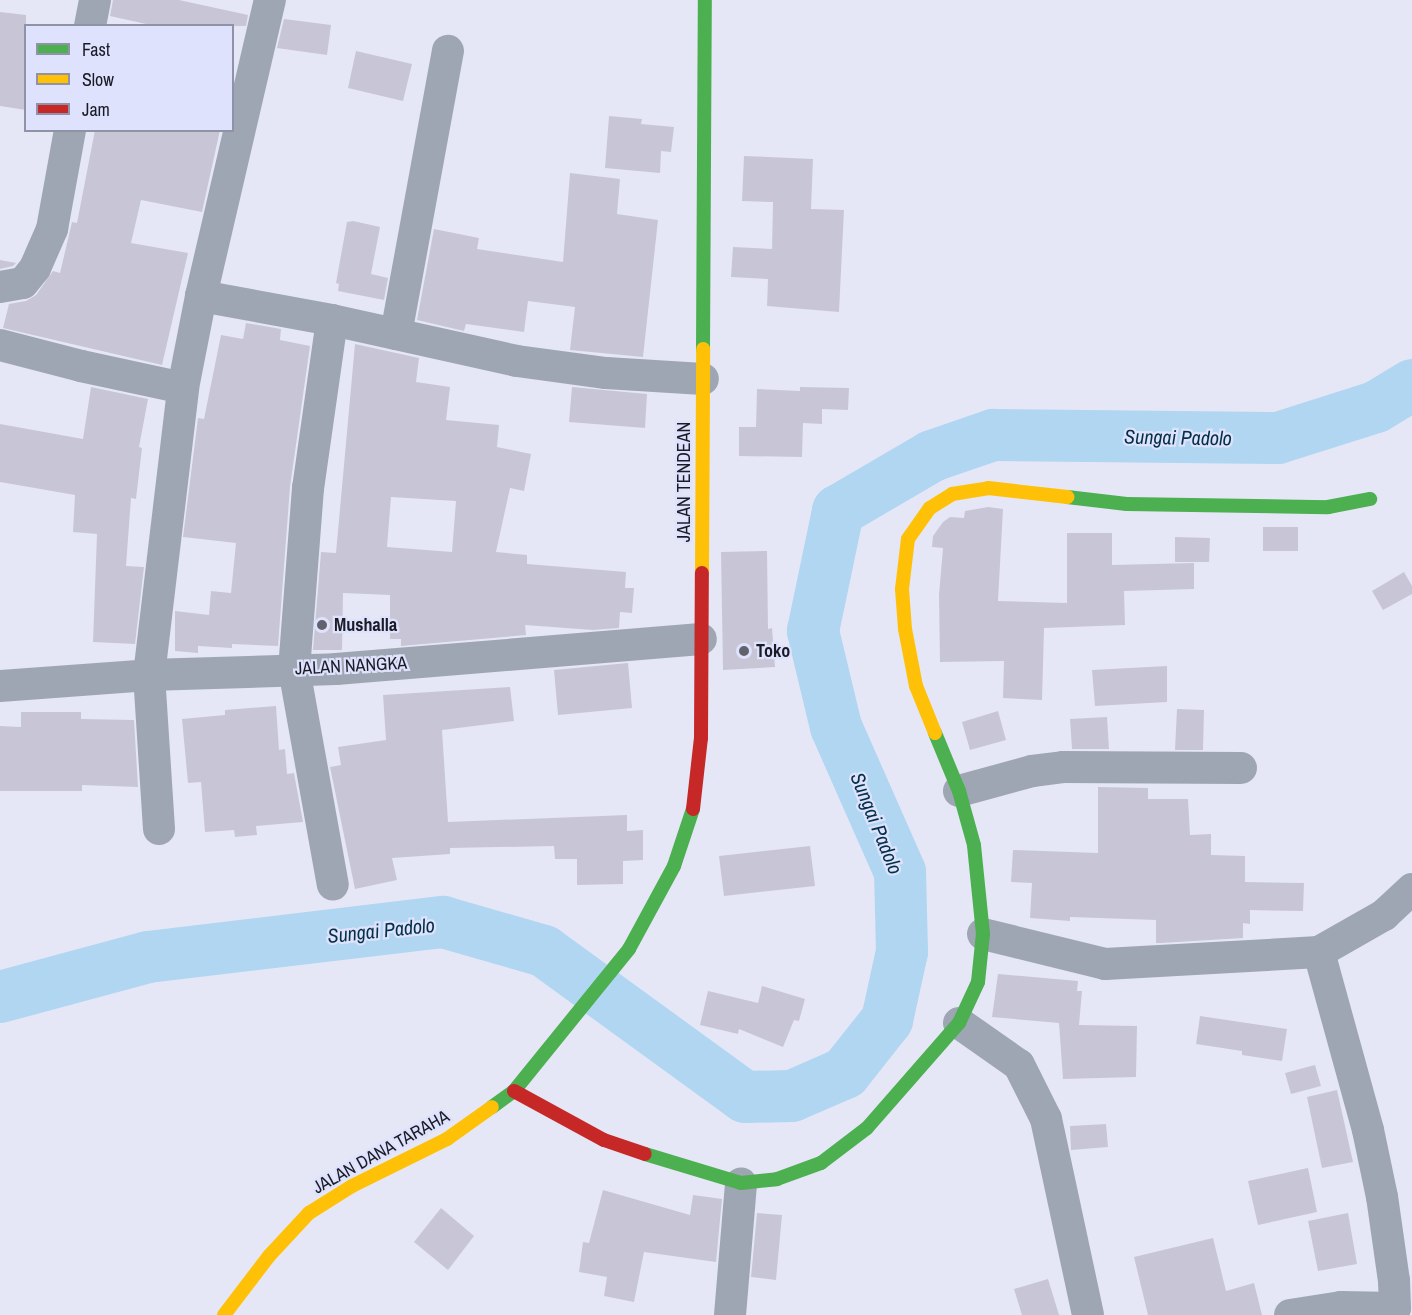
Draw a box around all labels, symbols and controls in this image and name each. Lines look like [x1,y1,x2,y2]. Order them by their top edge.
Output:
legend [24,24,234,132]
text: Fast [82,37,110,62]
text: Slow [82,67,114,92]
text: Jam [82,97,110,122]
street label: JALAN TENDEAN [673,422,695,542]
water label: Sungai Padolo [1124,424,1232,450]
place label: Mushalla [334,614,397,636]
marker: Mushalla [315,618,329,632]
place label: Toko [756,640,790,662]
marker: Toko [737,644,751,658]
street label: JALAN NANGKA [294,652,408,680]
water label: Sungai Padolo [846,769,908,877]
water label: Sungai Padolo [326,912,436,948]
street label: JALAN DANA TARAHA [308,1105,454,1199]

